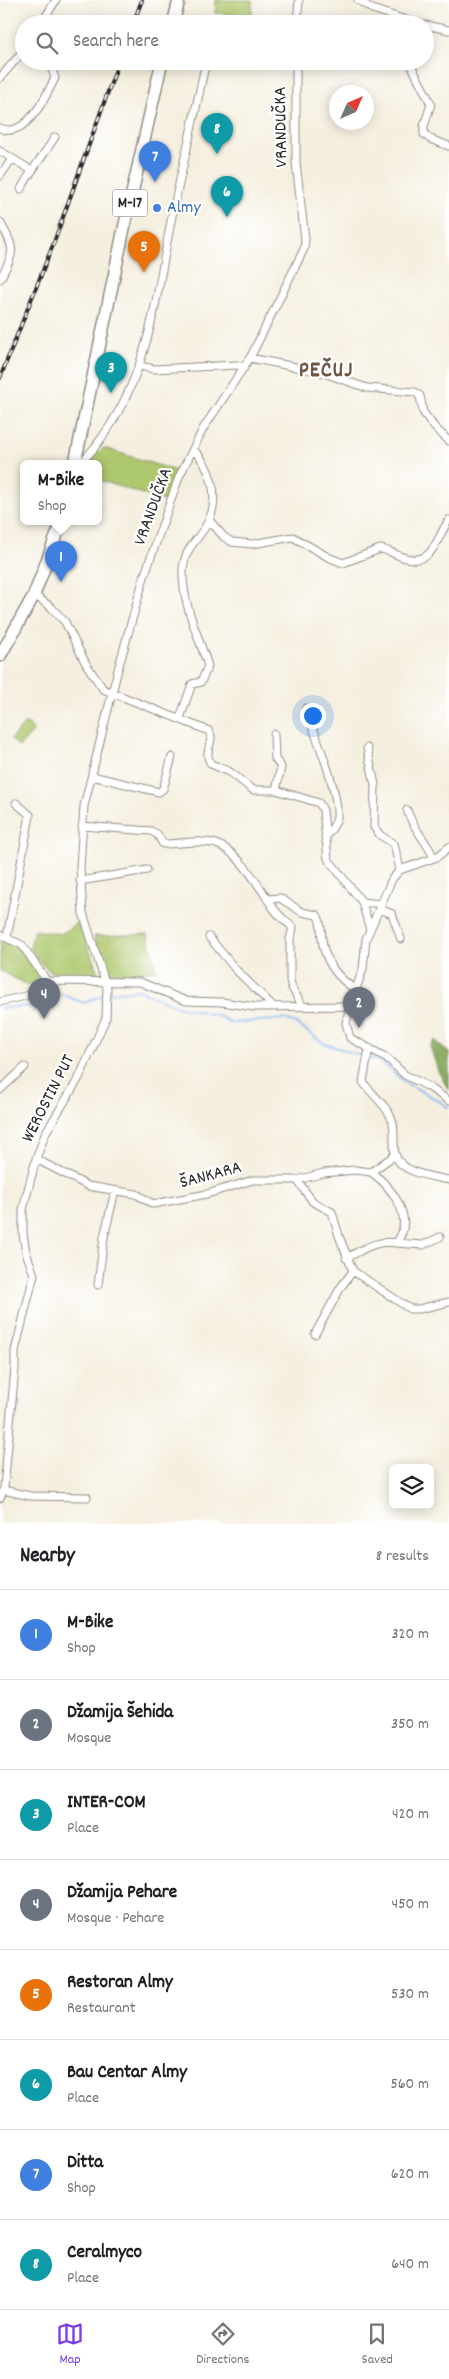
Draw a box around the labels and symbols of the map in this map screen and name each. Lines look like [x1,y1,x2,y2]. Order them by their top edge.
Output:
north arrow [329,85,374,130]
street label: VRANDUČKA [269,86,295,168]
pin: 8 [201,113,233,154]
pin: 7 [139,141,171,182]
pin: 6 [211,176,243,217]
road number: M-17 [112,190,148,217]
place label: Almy [167,196,201,221]
marker: Almy [151,202,163,214]
pin: 5 [128,231,160,272]
pin: 3 [95,352,127,393]
district label: PEČUJ [299,356,353,387]
street label: VRANDUČKA [128,464,180,549]
pin: 1 [45,541,77,582]
your location [300,703,326,729]
pin: 4 [28,978,60,1019]
pin: 2 [343,987,375,1028]
street label: WEROSTIN PUT [16,1051,82,1147]
street label: ŠANKARA [177,1156,245,1196]

